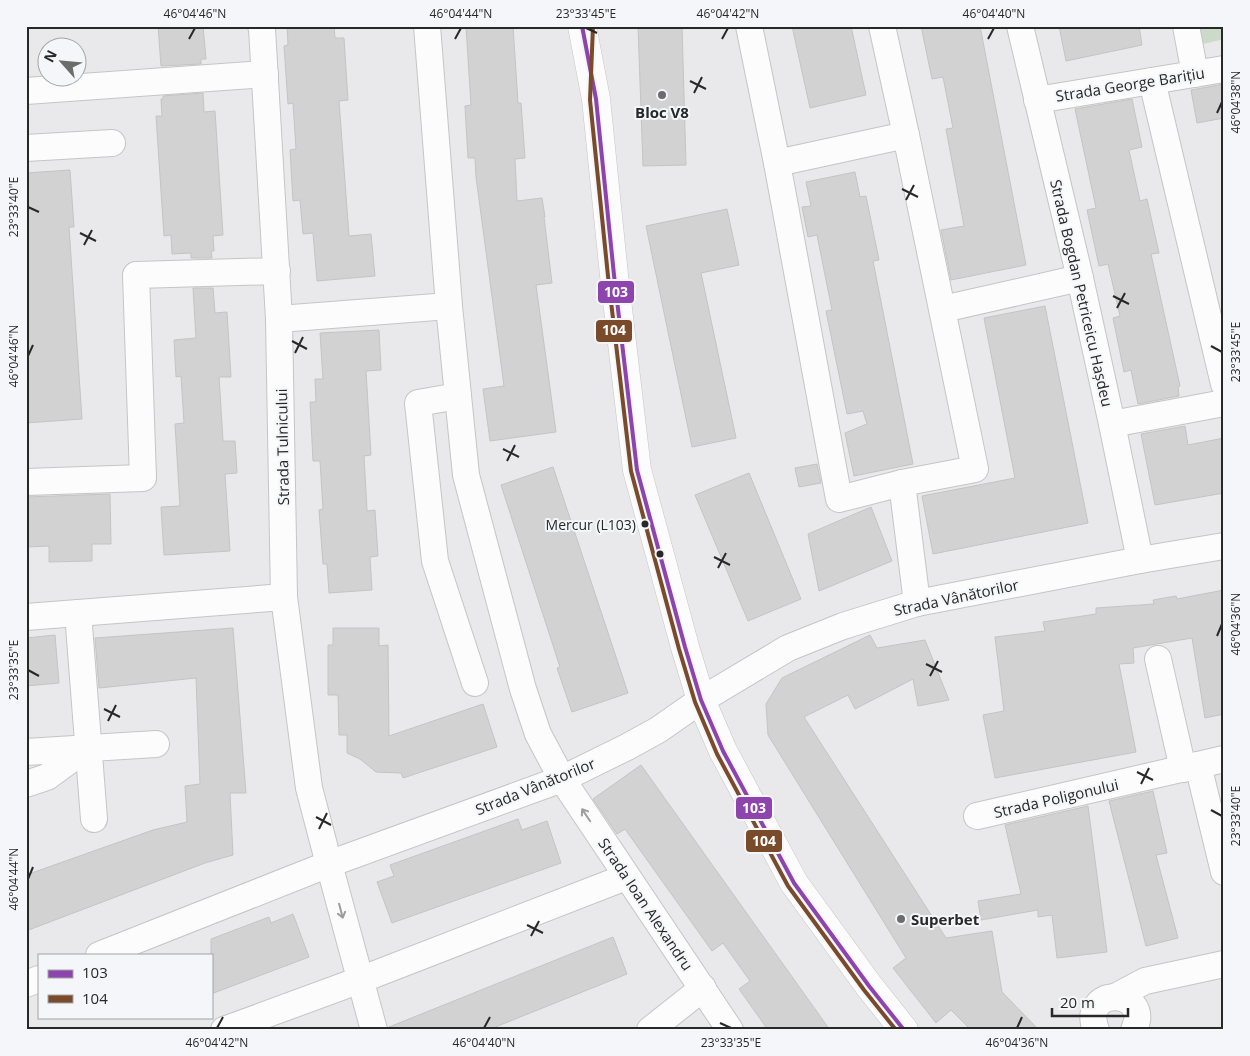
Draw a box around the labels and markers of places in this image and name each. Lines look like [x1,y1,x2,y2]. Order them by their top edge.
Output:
marker: Bloc V8 [656,89,668,101]
place label: Bloc V8 [635,102,689,122]
place label: Mercur (L103) [546,515,636,534]
marker: Mercur (L103) [640,519,650,529]
unlabelled marker [655,549,665,559]
place label: Superbet [911,909,980,929]
marker: Superbet [895,913,907,925]

